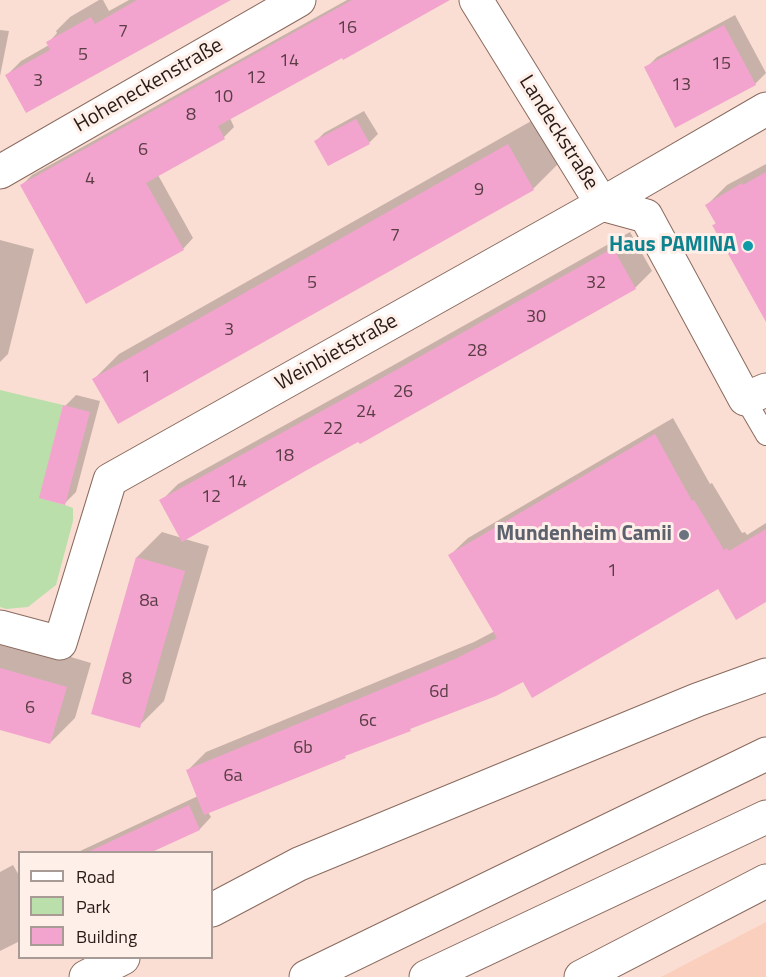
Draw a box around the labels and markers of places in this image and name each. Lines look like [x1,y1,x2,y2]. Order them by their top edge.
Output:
place label: Haus PAMINA [609,233,736,259]
marker: Haus PAMINA [741,239,755,253]
place label: Mundenheim Camii [496,522,672,548]
marker: Mundenheim Camii [677,528,691,542]

